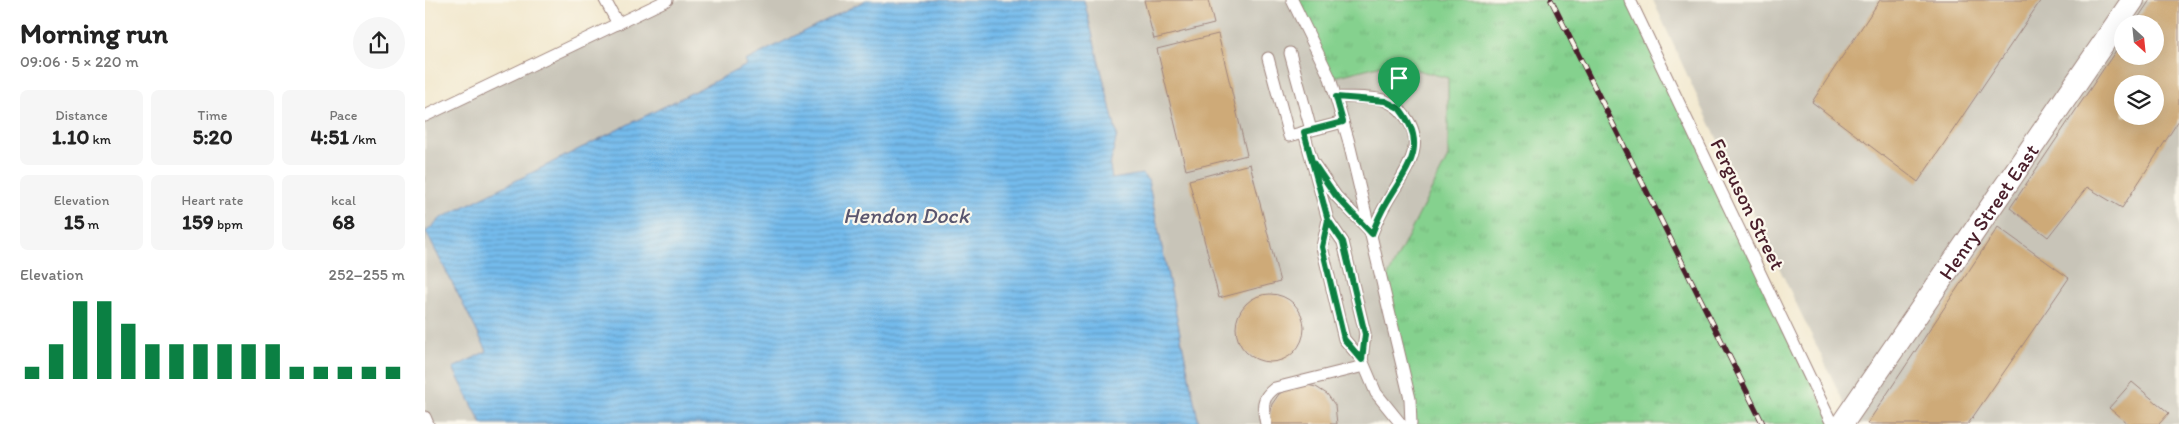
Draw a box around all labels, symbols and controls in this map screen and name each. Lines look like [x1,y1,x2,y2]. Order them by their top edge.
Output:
north arrow [2114,15,2164,65]
map controls [2114,15,2164,125]
text: Morning run [20,16,168,50]
button: share [353,17,405,69]
text: 09:06 · 5 × 220 m [20,52,139,71]
pin [1378,57,1420,108]
icon: arrive [1385,64,1413,92]
button: layers [2114,75,2164,125]
text: Distance [55,107,108,124]
text: Time [198,107,227,124]
text: Pace [329,107,358,124]
text: 1.10 [52,124,89,149]
text: 5:20 [192,124,233,149]
text: 4:51 [310,124,349,149]
text: km [89,131,111,148]
text: /km [349,131,377,148]
street label: Ferguson Street [1705,134,1791,274]
street label: Henry Street East [1933,139,2043,284]
text: Elevation [54,192,109,209]
text: Heart rate [182,192,243,209]
text: kcal [331,192,356,209]
water label: Hendon Dock [843,202,971,229]
text: 15 [64,209,84,234]
text: 159 [182,209,214,234]
text: 68 [332,209,355,234]
text: m [84,216,99,233]
text: bpm [214,216,243,233]
text: Elevation [20,265,84,284]
text: 252–255 m [329,265,405,284]

